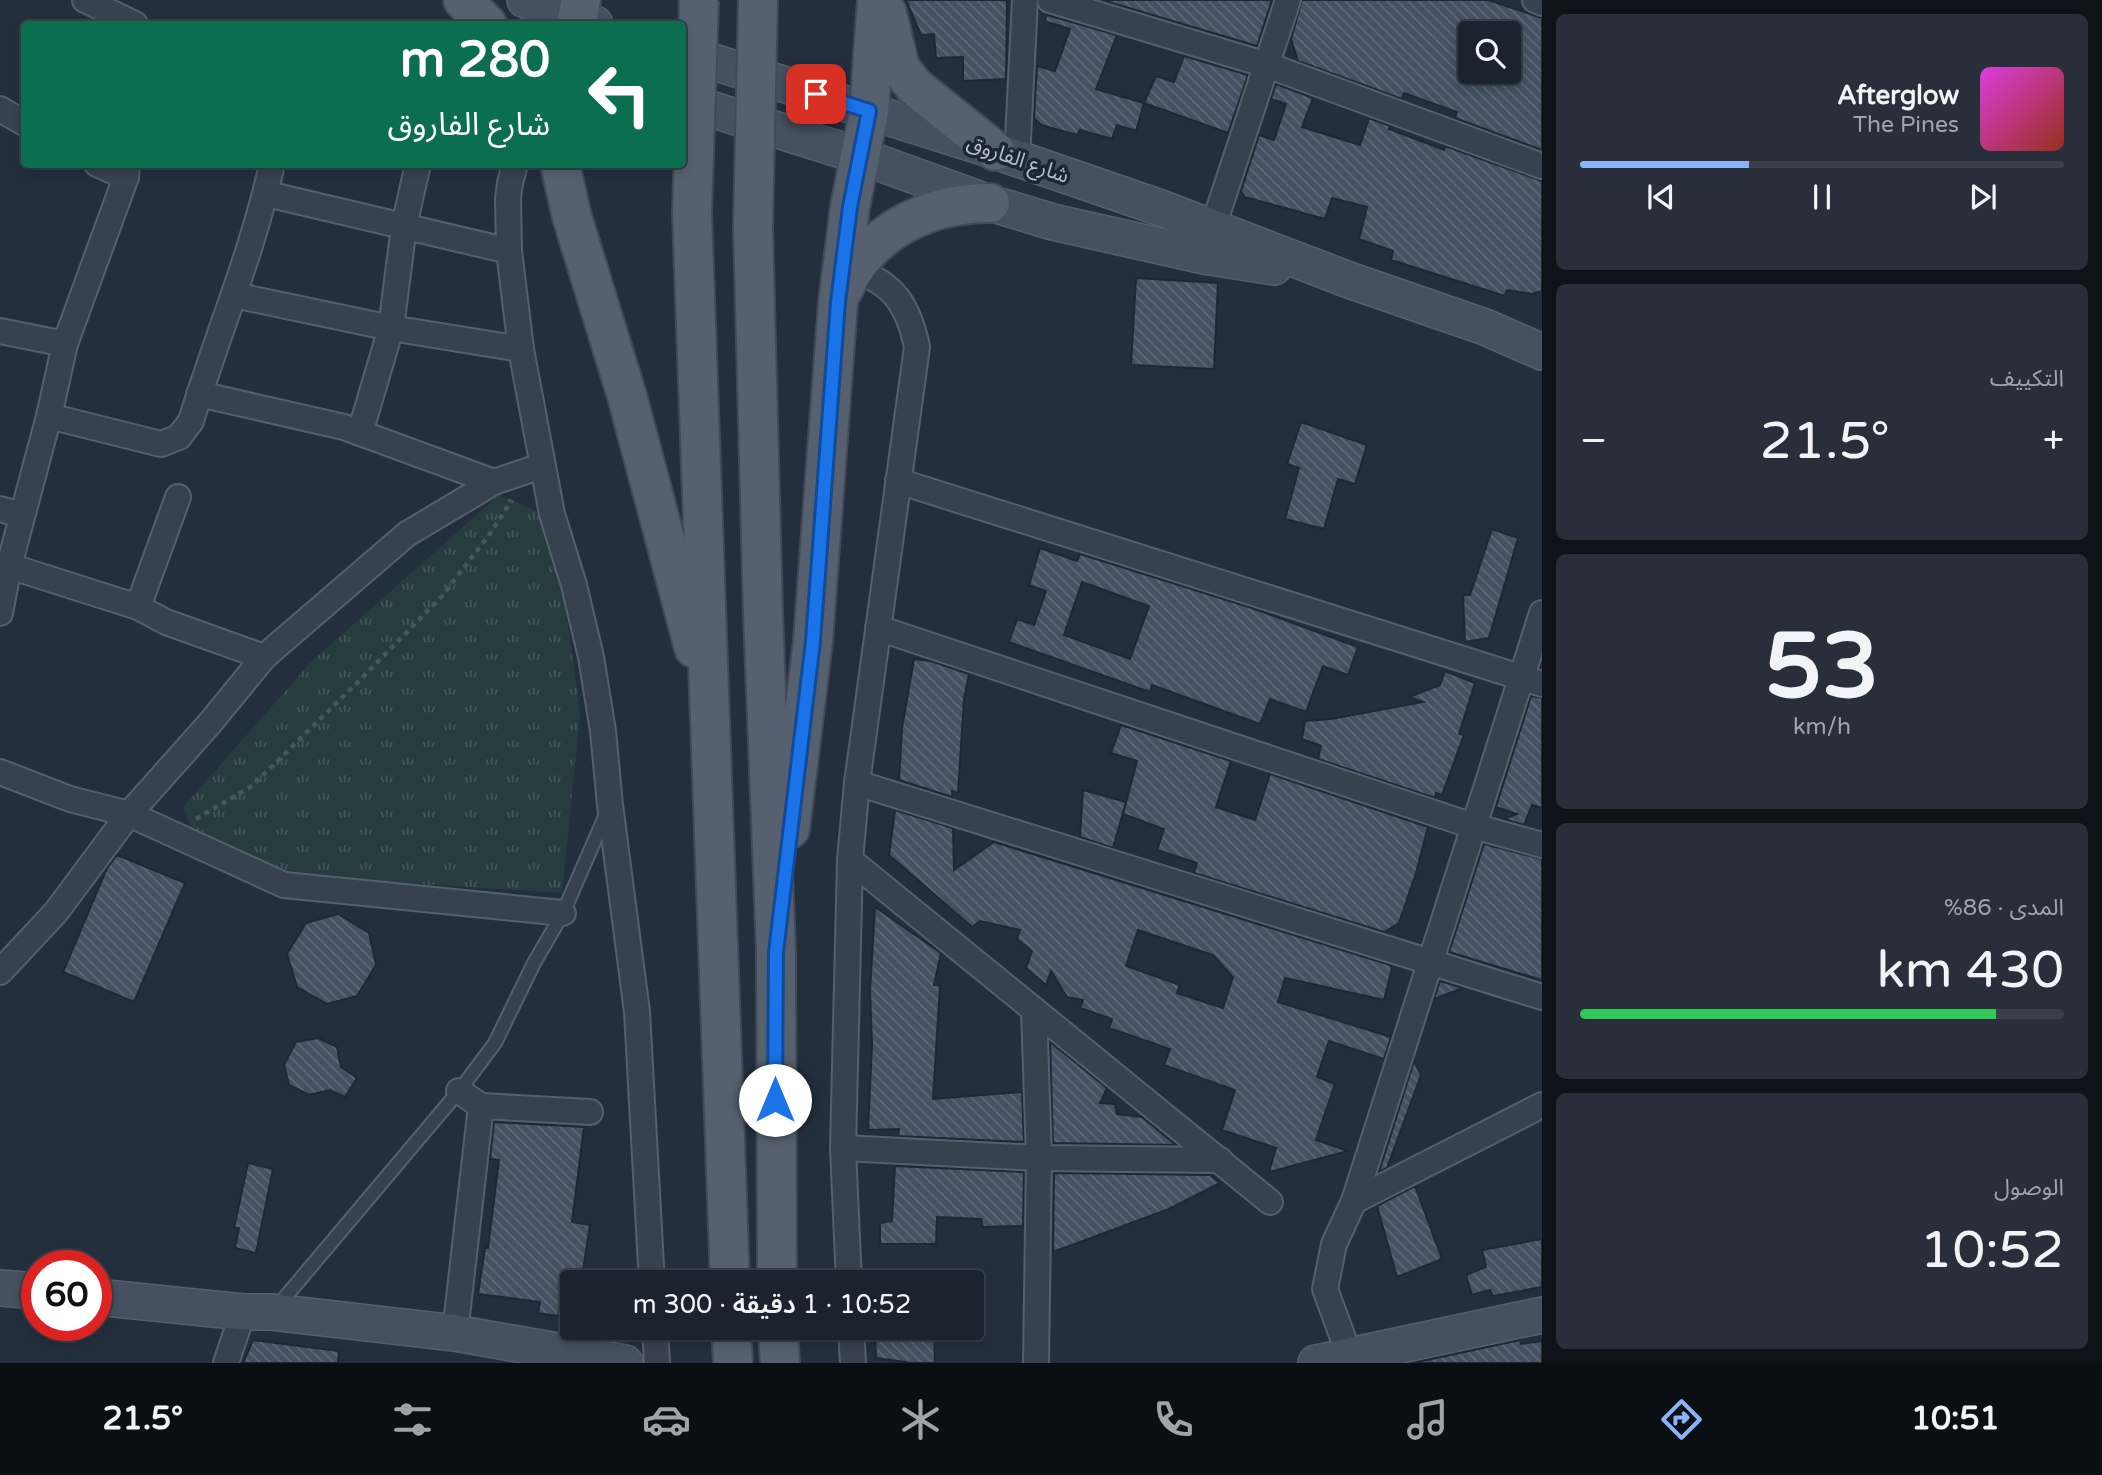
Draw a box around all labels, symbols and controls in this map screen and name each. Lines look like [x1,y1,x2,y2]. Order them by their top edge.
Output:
map controls [1458,21,1521,84]
button: search [1458,21,1521,84]
text: 280 m [400,31,550,90]
icon: left [574,49,665,140]
pin [786,64,846,124]
icon: arrive [797,75,835,113]
text: Afterglow [1837,80,1959,111]
text: شارع الفاروق [387,106,550,144]
text: The Pines [1853,111,1959,139]
street label: شارع الفاروق [963,130,1072,191]
icon: previous [1642,178,1680,216]
icon: pause [1803,178,1841,216]
icon: next [1964,178,2002,216]
text: التكييف [1990,365,2064,393]
text: 21.5° [1760,410,1890,473]
text: − [1580,418,1607,464]
text: + [2043,418,2064,464]
text: 53 [1765,612,1879,722]
text: km/h [1793,713,1851,741]
text: المدى · 86% [1944,894,2064,922]
text: 430 km [1876,939,2064,1002]
position arrow [738,1063,812,1137]
text: الوصول [1994,1174,2064,1202]
text: 10:52 [1920,1219,2064,1282]
speed limit sign: 60 [21,1250,112,1341]
text: 10:52 · 1 دقيقة · 300 m [633,1289,911,1320]
icon: filters [388,1395,437,1444]
icon: car [642,1395,691,1444]
icon: climate [896,1395,945,1444]
icon: phone [1149,1395,1198,1444]
icon: music [1403,1395,1452,1444]
icon: directions [1657,1395,1706,1444]
text: 21.5° [102,1400,183,1438]
text: 10:51 [1911,1400,2000,1438]

